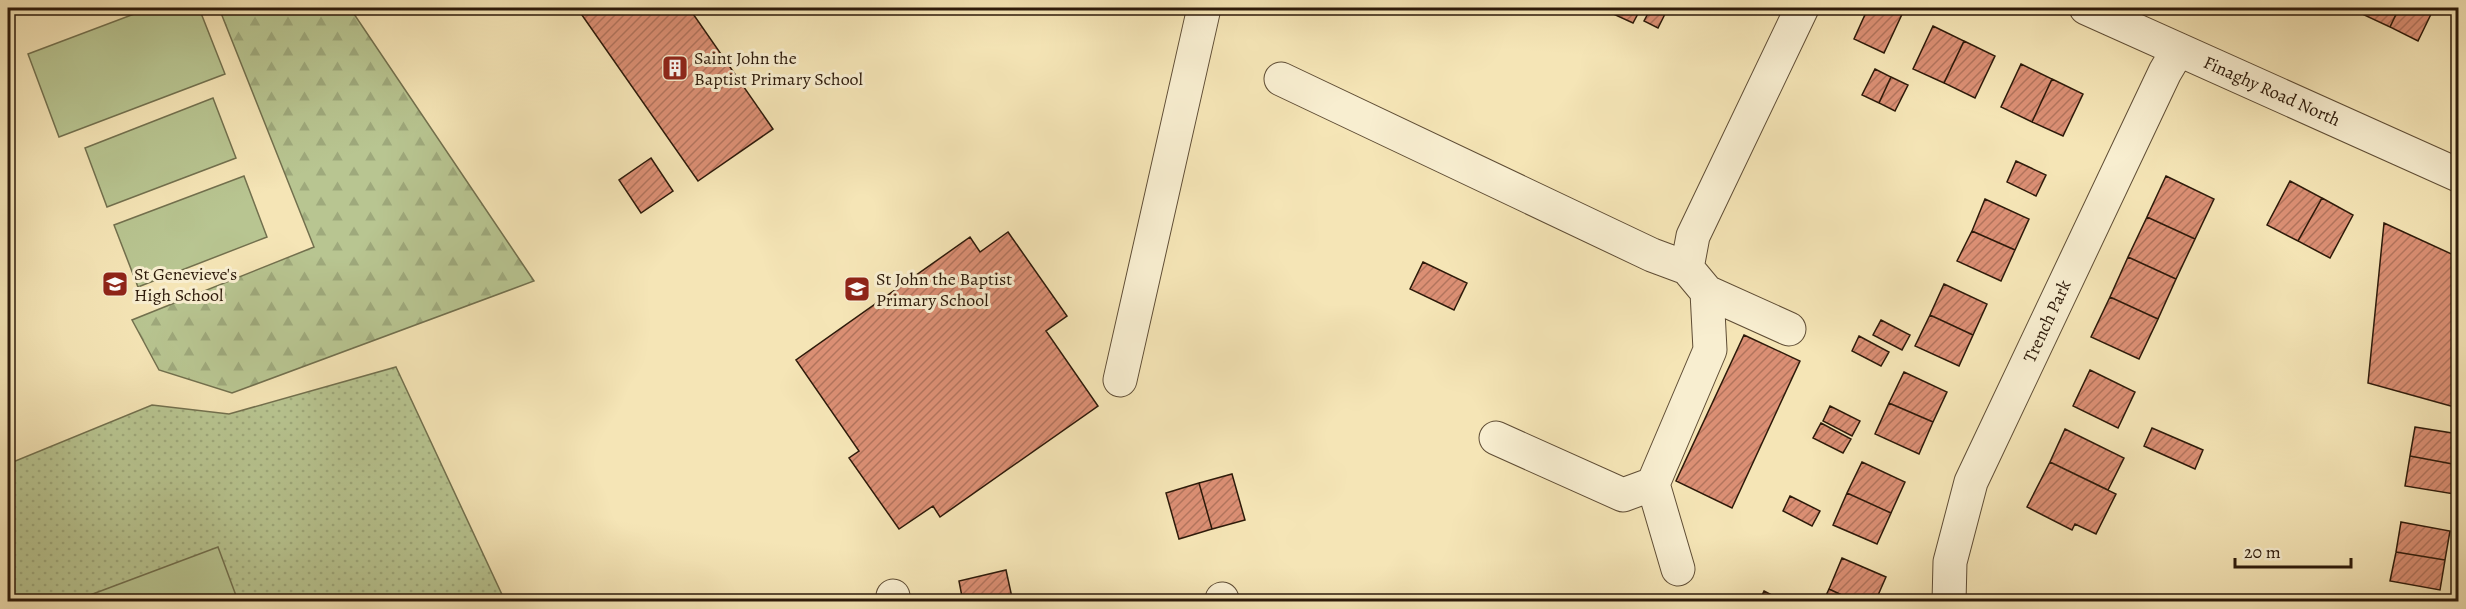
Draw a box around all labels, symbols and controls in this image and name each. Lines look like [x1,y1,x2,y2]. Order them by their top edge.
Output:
place label: Saint John the Baptist Primary School [694,46,864,91]
street label: Finaghy Road North [2200,50,2344,132]
building icon: Saint John the Baptist Primary School [660,53,690,83]
place label: St Genevieve's High School [134,262,237,307]
place label: St John the Baptist Primary School [876,267,1012,312]
school or university icon: St Genevieve's High School [100,269,130,299]
school or university icon: St John the Baptist Primary School [842,274,872,304]
street label: Trench Park [2017,276,2077,366]
scale bar [2235,531,2350,569]
text: 20 m [2244,540,2281,564]

